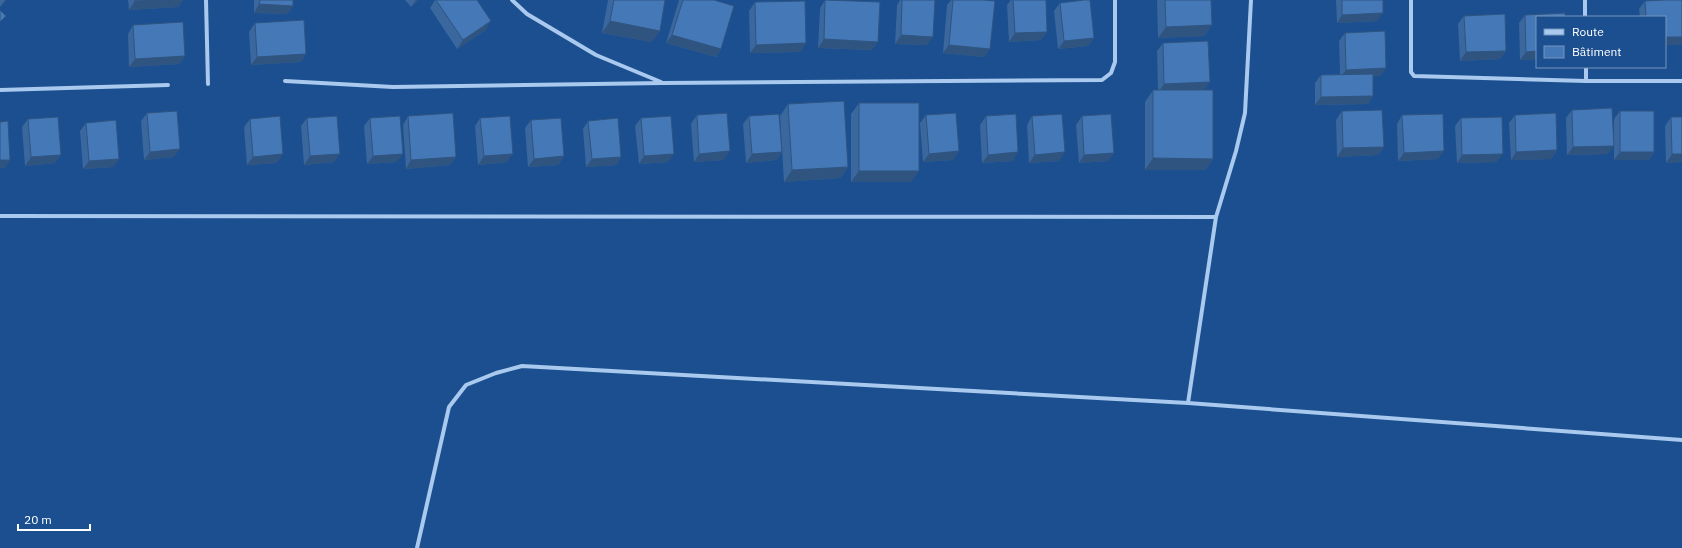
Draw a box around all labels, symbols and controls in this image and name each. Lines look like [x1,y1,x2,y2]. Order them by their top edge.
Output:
legend [1536,16,1666,68]
text: Route [1572,24,1604,39]
text: Bâtiment [1572,44,1622,59]
scale bar [18,506,90,532]
text: 20 m [24,512,52,527]

